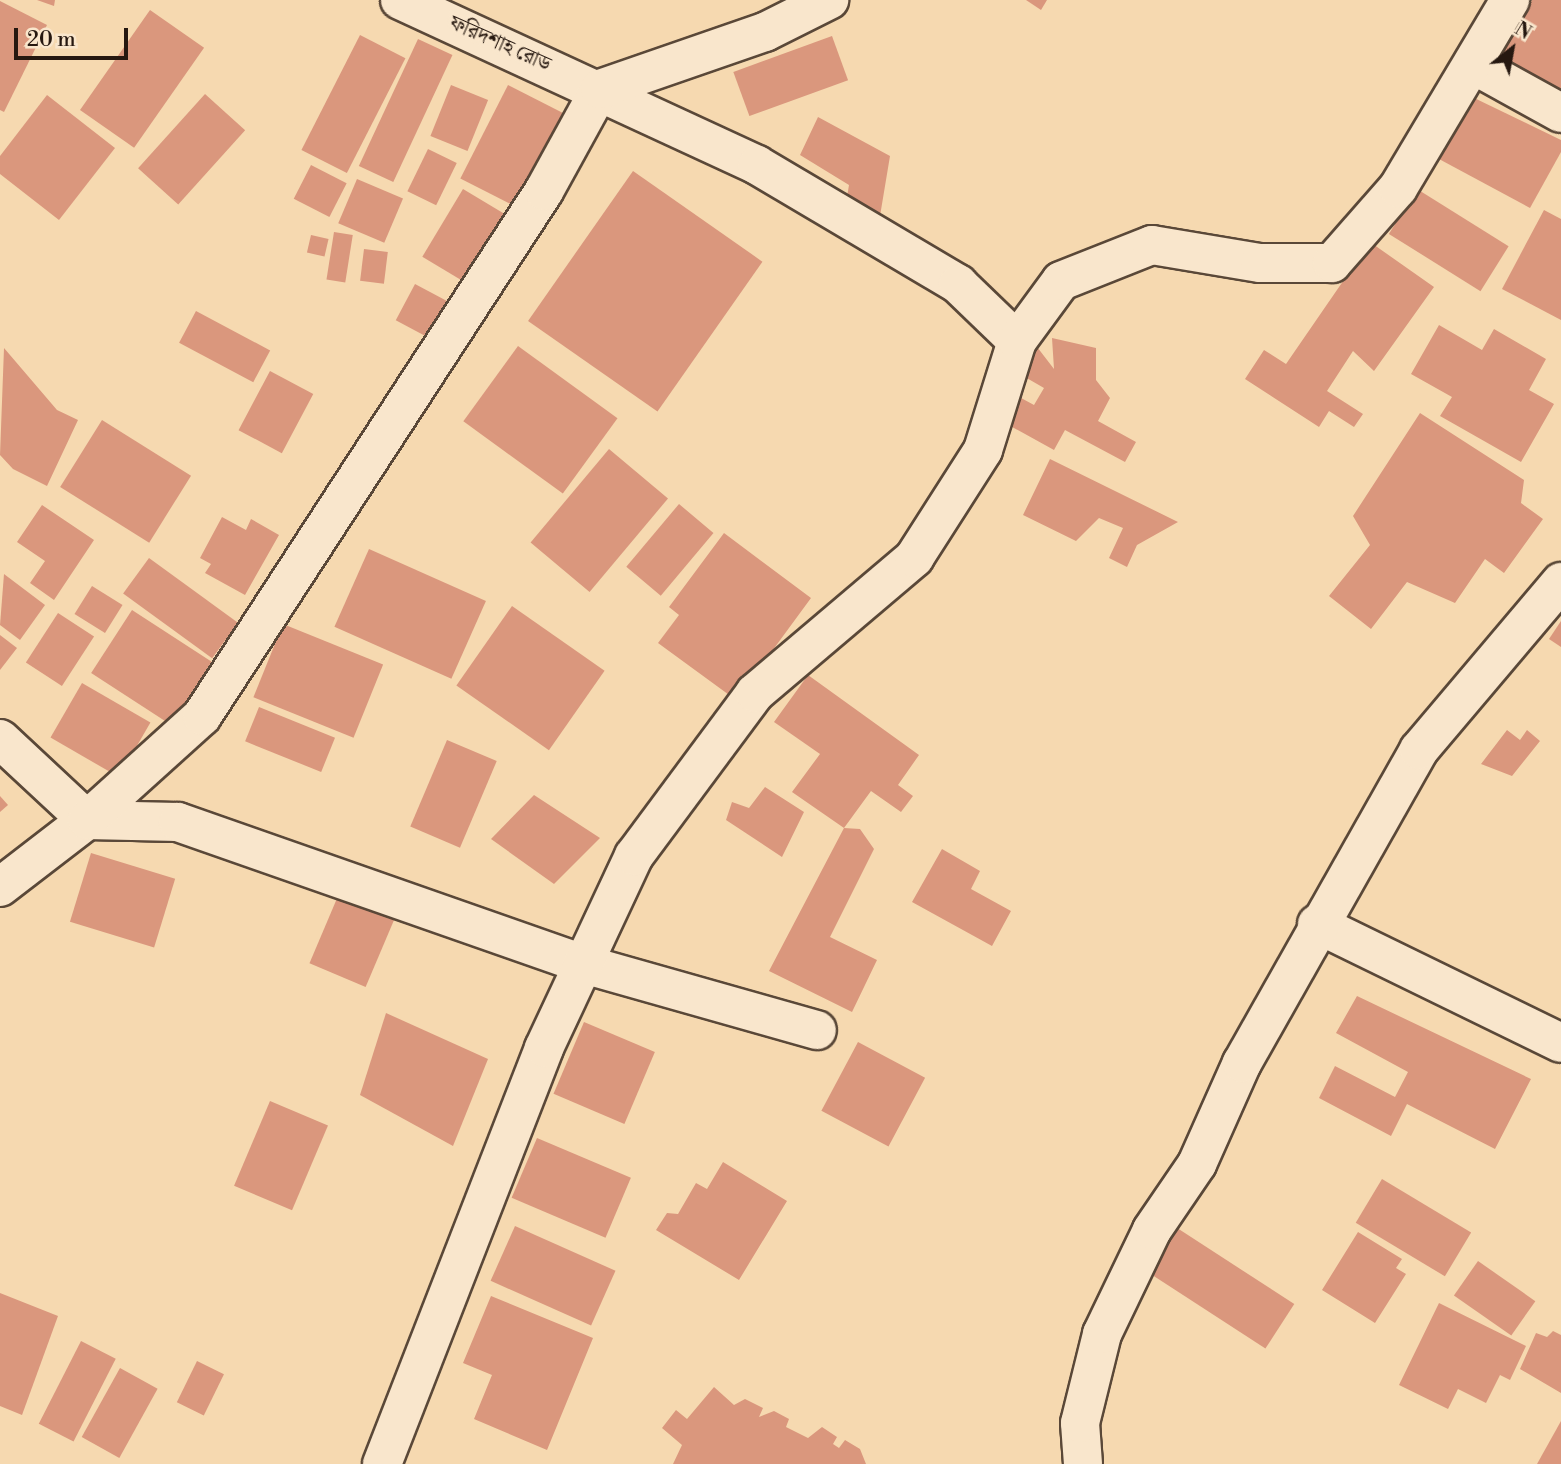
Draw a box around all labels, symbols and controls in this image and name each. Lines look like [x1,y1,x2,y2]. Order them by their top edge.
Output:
street label: ফরিদশাহ রোড [445,10,555,78]
scale bar [18,14,131,58]
north arrow [1477,14,1547,84]
text: N [1510,17,1535,45]
text: 20 m [27,27,76,53]

